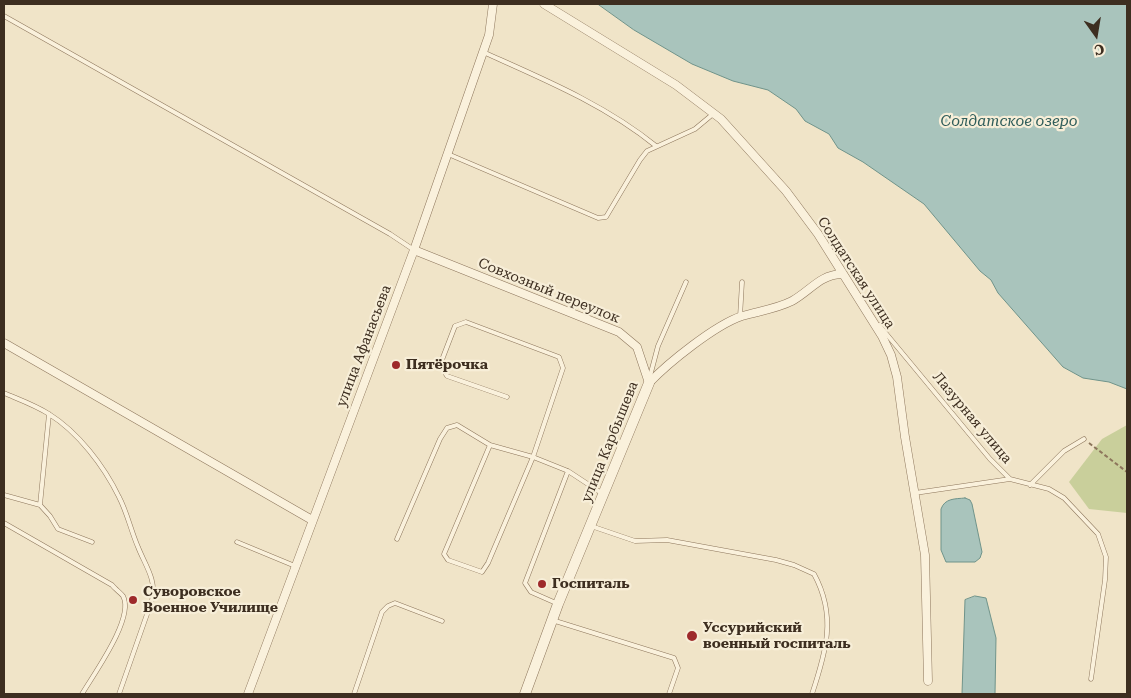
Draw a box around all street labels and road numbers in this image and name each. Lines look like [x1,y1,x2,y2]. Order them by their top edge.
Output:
street label: Солдатская улица [814,214,898,332]
street label: Совхозный переулок [476,255,622,327]
street label: улица Афанасьева [333,283,395,409]
street label: Лазурная улица [929,369,1015,467]
street label: улица Карбышева [578,379,642,505]

